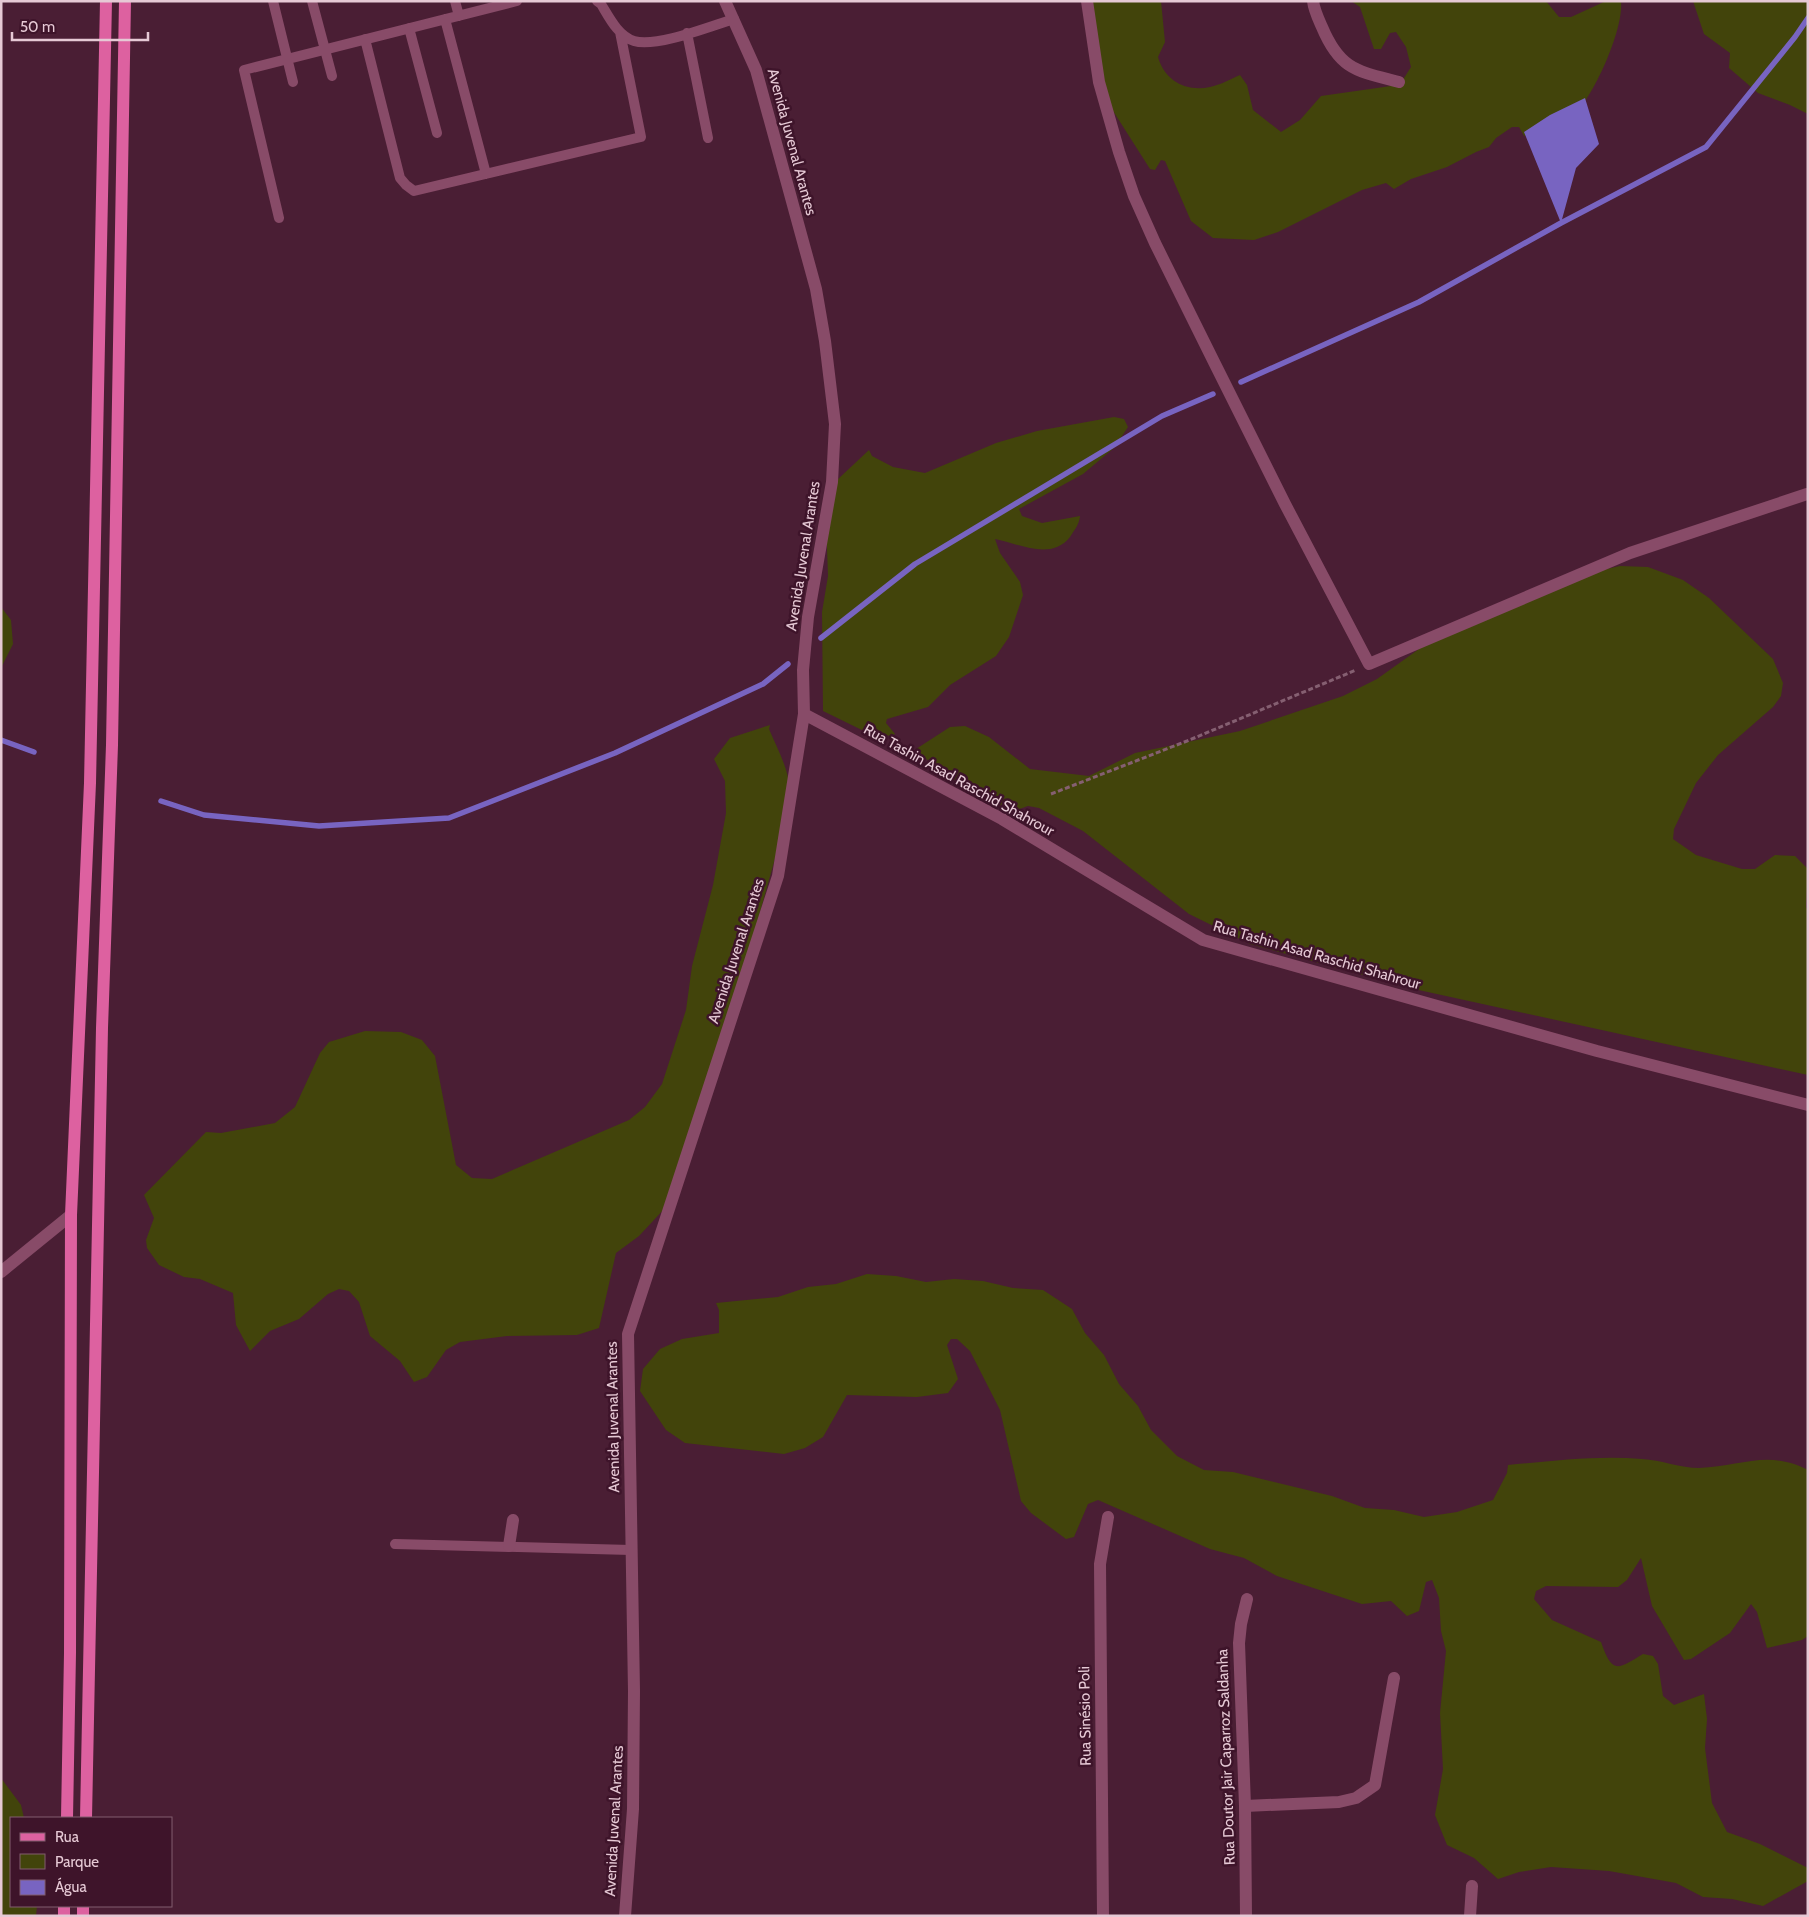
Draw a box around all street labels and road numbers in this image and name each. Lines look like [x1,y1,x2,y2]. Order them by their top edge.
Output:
street label: Avenida Juvenal Arantes [764,67,820,217]
street label: Avenida Juvenal Arantes [782,480,824,632]
street label: Rua Tashin Asad Raschid Shahrour [861,720,1058,840]
street label: Avenida Juvenal Arantes [704,876,768,1026]
street label: Rua Tashin Asad Raschid Shahrour [1211,917,1423,993]
street label: Avenida Juvenal Arantes [603,1341,623,1493]
street label: Rua Doutor Jair Caparroz Saldanha [1213,1648,1239,1865]
street label: Rua Sinésio Poli [1075,1666,1095,1766]
street label: Avenida Juvenal Arantes [601,1745,627,1897]

